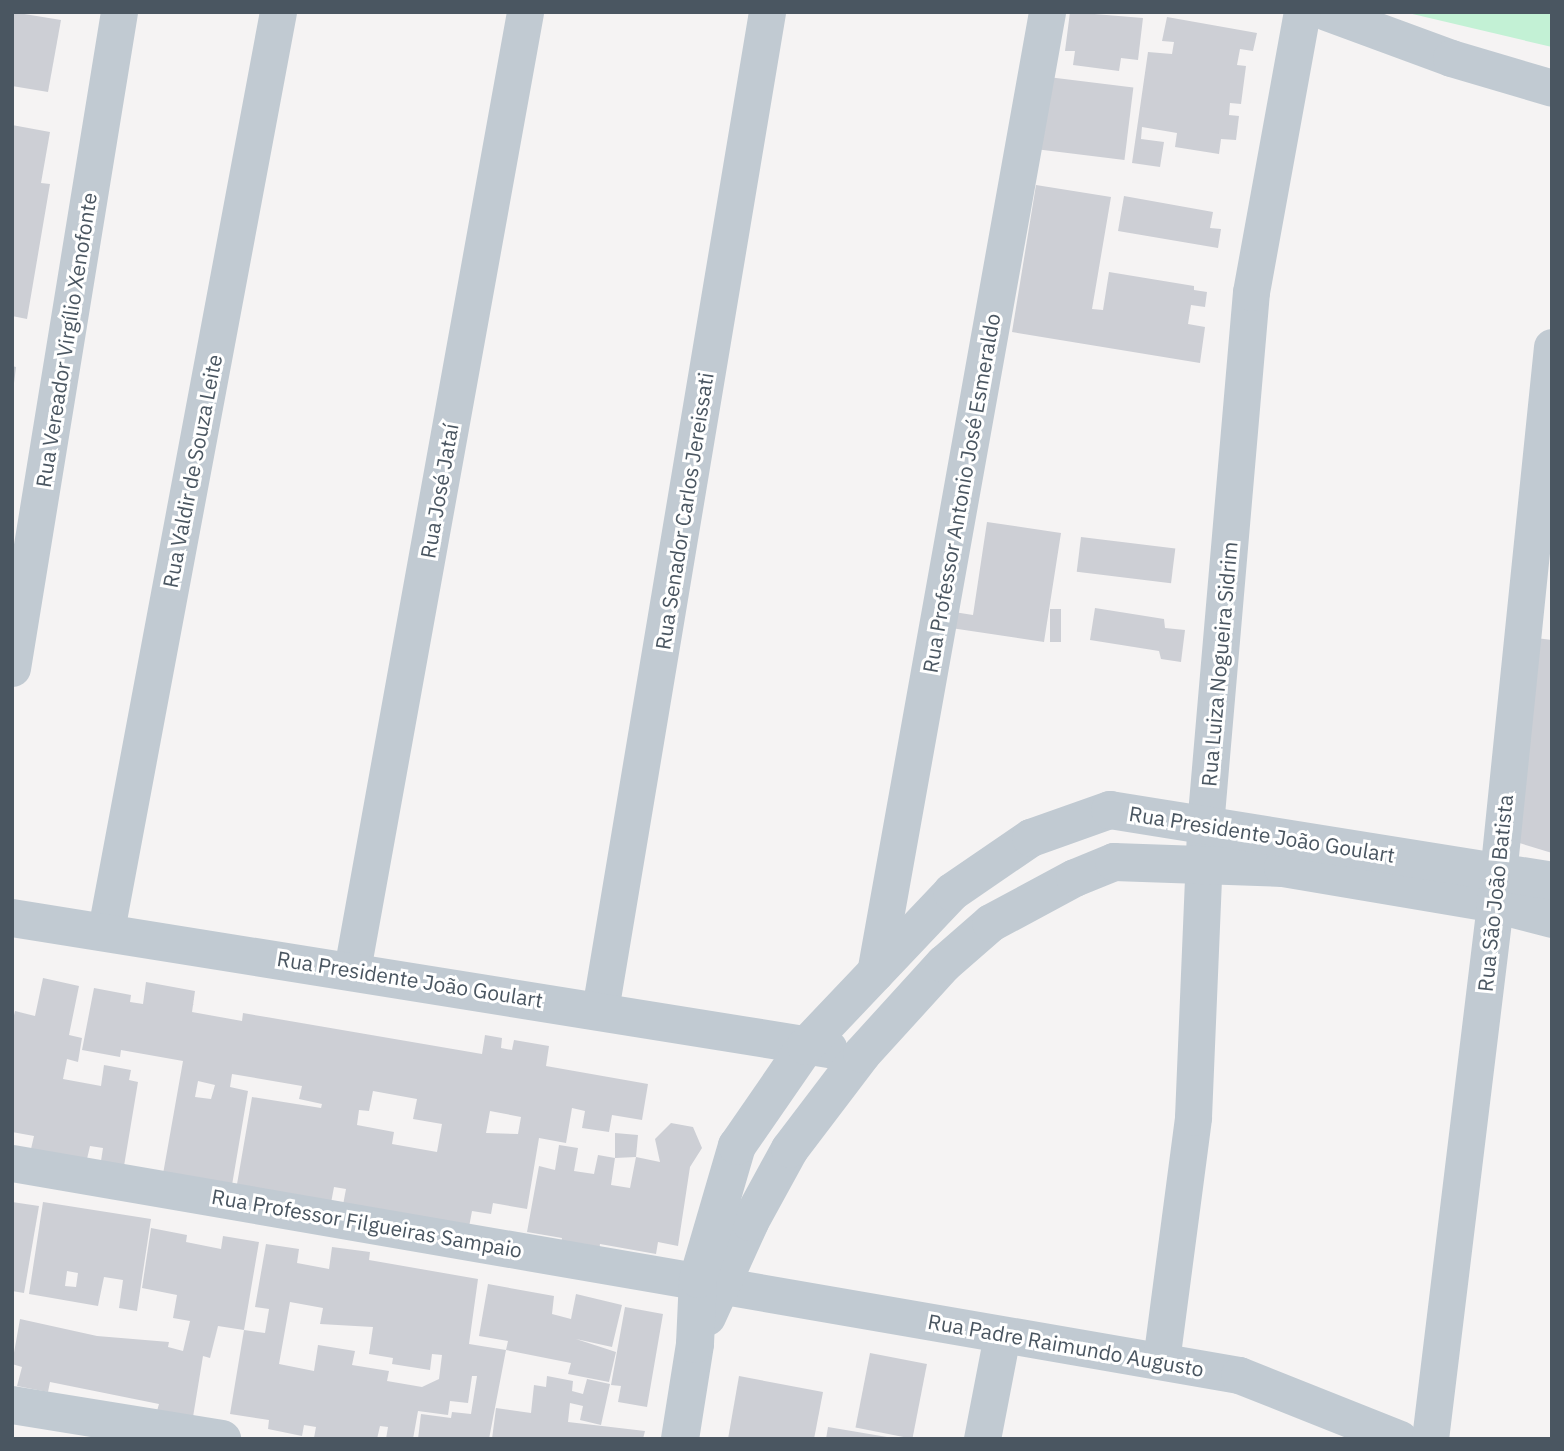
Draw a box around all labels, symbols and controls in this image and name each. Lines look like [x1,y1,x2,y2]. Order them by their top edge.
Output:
street label: Rua Vereador Virgílio Xenofonte [30,191,102,489]
street label: Rua Professor Antonio José Esmeraldo [917,311,1005,675]
street label: Rua Valdir de Souza Leite [157,352,227,590]
street label: Rua Senador Carlos Jereissati [650,371,718,651]
street label: Rua José Jataí [415,422,463,560]
street label: Rua Luiza Nogueira Sidrim [1196,540,1242,788]
street label: Rua São João Batista [1472,793,1518,993]
street label: Rua Presidente João Goulart [1127,801,1397,867]
street label: Rua Presidente João Goulart [275,946,545,1012]
street label: Rua Professor Filgueiras Sampaio [210,1183,524,1263]
street label: Rua Padre Raimundo Augusto [926,1308,1206,1382]

